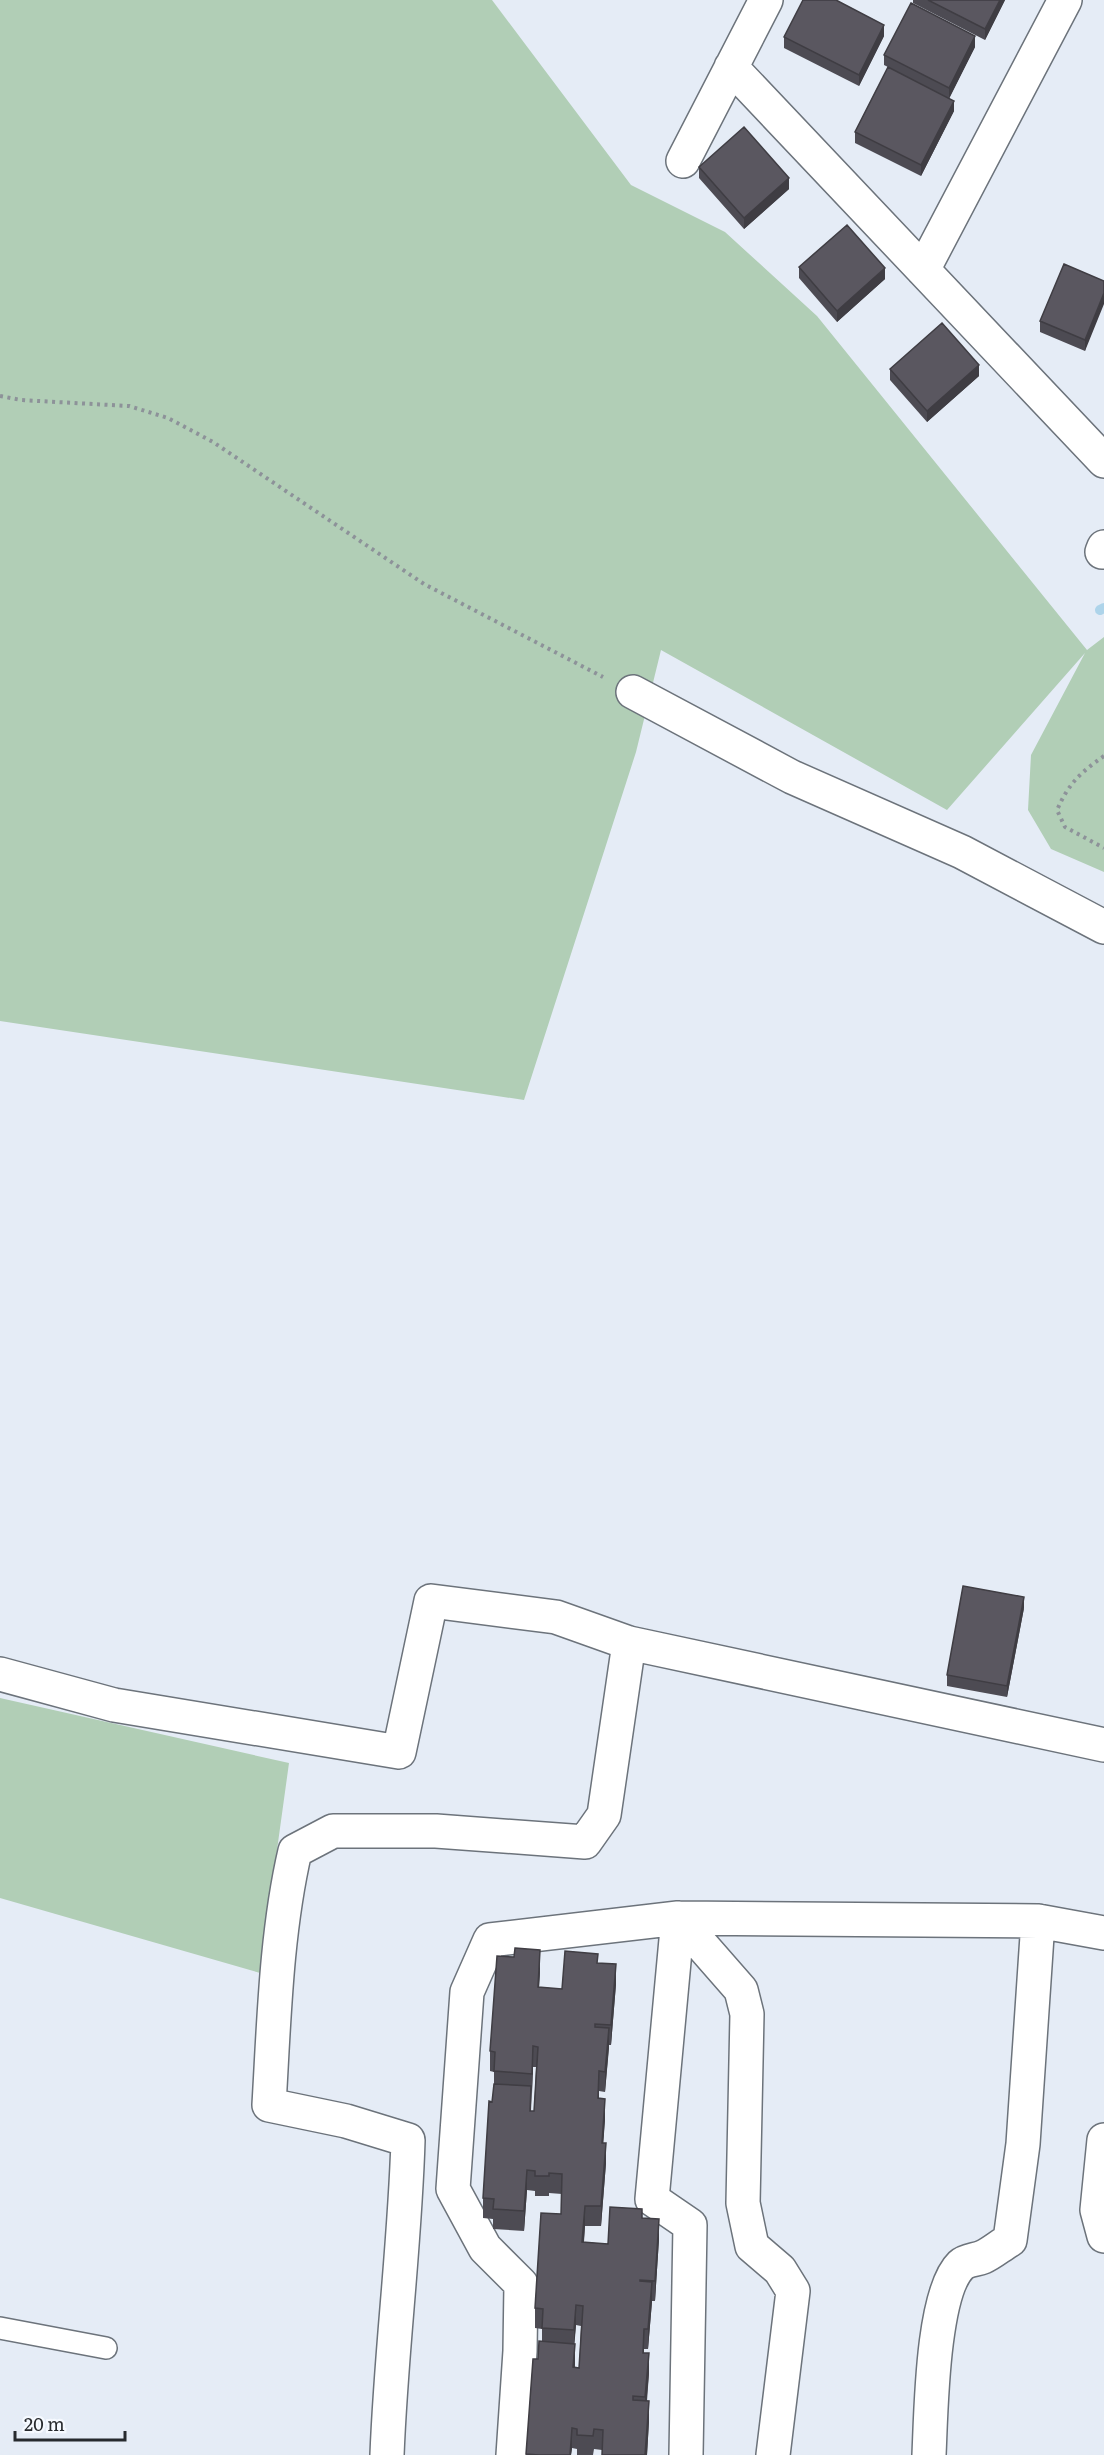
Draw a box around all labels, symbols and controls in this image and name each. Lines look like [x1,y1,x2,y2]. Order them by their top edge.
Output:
scale bar [15,2404,124,2442]
text: 20 m [24,2410,65,2437]

